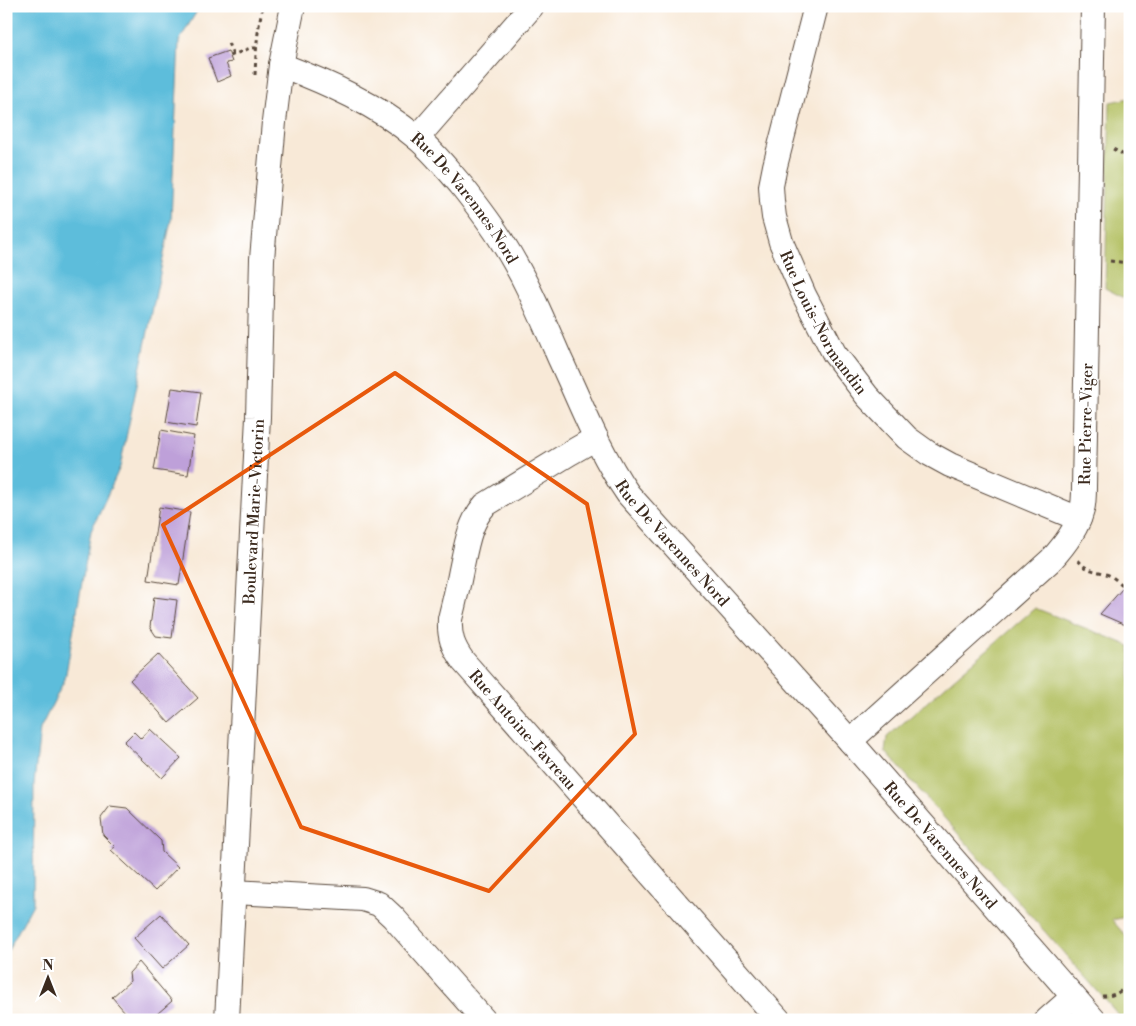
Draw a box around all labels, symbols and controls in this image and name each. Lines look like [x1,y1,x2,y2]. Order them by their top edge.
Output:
street label: Rue De Varennes Nord [407,128,522,267]
street label: Rue Louis-Normandin [775,248,872,399]
street label: Rue Pierre-Viger [1075,363,1097,485]
street label: Boulevard Marie-Victorin [239,418,269,606]
street label: Rue De Varennes Nord [610,476,733,611]
street label: Rue Antoine-Favreau [464,666,581,794]
street label: Rue De Varennes Nord [879,778,1001,913]
north arrow [22,954,72,1004]
text: N [42,957,54,975]

